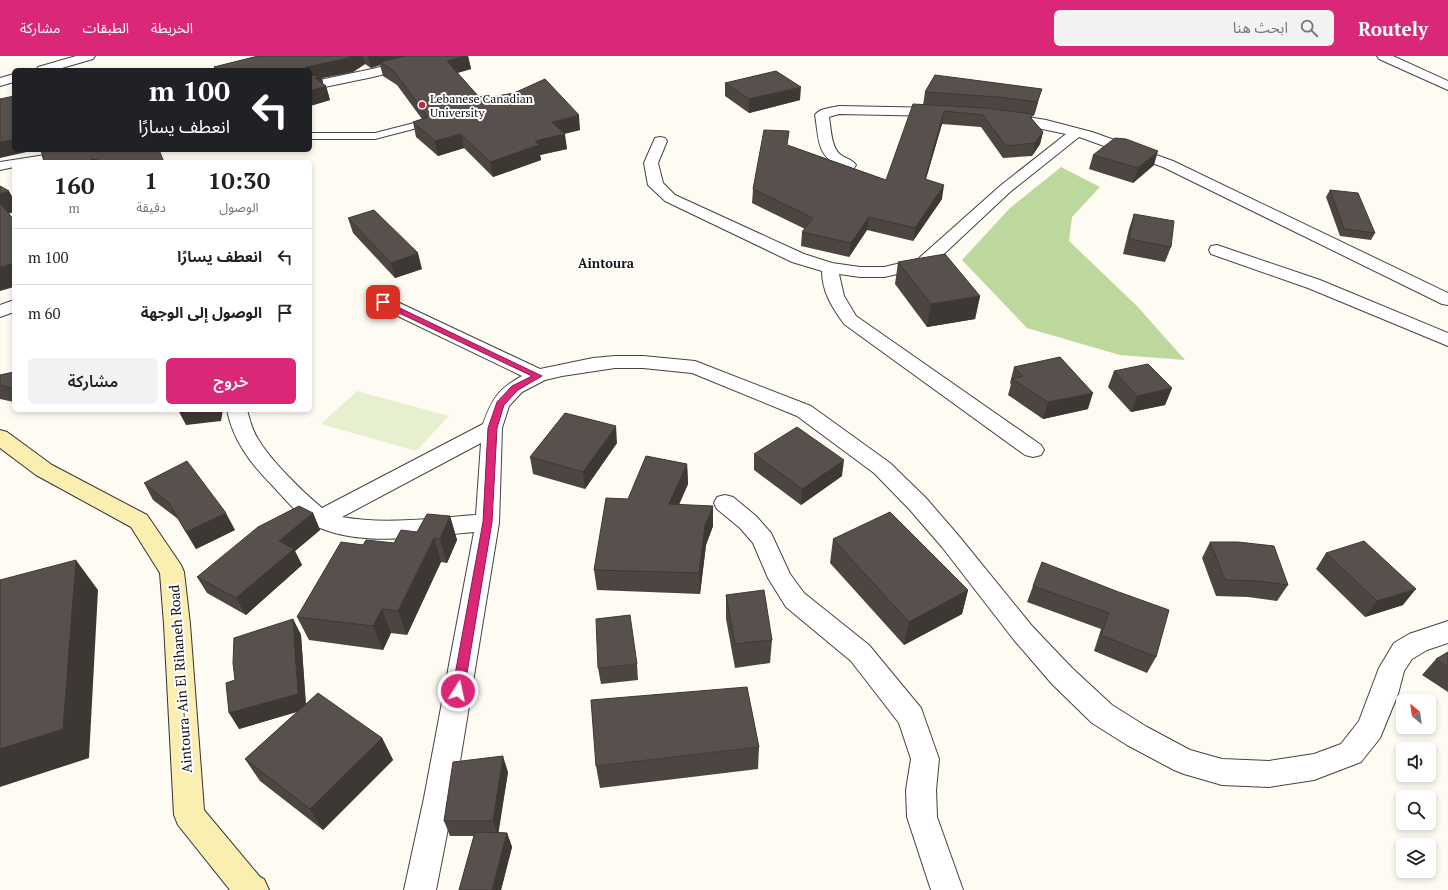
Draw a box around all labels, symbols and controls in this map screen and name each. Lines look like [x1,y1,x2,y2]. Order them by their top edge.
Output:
search box [1054,10,1334,46]
text: Routely [1358,16,1428,41]
text: ابحث هنا [1233,17,1288,37]
icon: search [1298,17,1320,39]
text: مشاركة [20,18,60,37]
text: الطبقات [82,18,129,37]
text: الخريطة [151,18,193,37]
text: 100 m [149,72,230,109]
icon: left [244,84,296,136]
place label: Lebanese Canadian University [430,91,533,120]
marker: Lebanese Canadian University [417,100,427,110]
text: انعطف يسارًا [138,114,230,138]
text: 1 [144,164,158,196]
text: 10:30 [208,164,270,196]
text: 160 [54,169,95,201]
text: دقيقة [136,198,166,216]
text: الوصول [219,198,259,216]
text: m [69,199,80,217]
text: انعطف يسارًا [177,246,262,266]
icon: left [274,246,296,268]
text: 100 m [28,247,69,267]
district label: Aintoura [578,254,635,272]
pin [366,285,400,319]
icon: arrive [372,291,394,313]
text: الوصول إلى الوجهة [141,302,262,322]
icon: arrive [274,302,296,324]
text: 60 m [28,303,61,323]
button: مشاركة [28,358,158,404]
button: خروج [166,358,296,404]
street label: Aintoura-Ain El Rihaneh Road [164,584,196,774]
position arrow [437,670,479,712]
north arrow [1396,694,1436,734]
map controls [1396,694,1436,878]
button: sound [1396,742,1436,782]
button: search [1396,790,1436,830]
button: layers [1396,838,1436,878]

